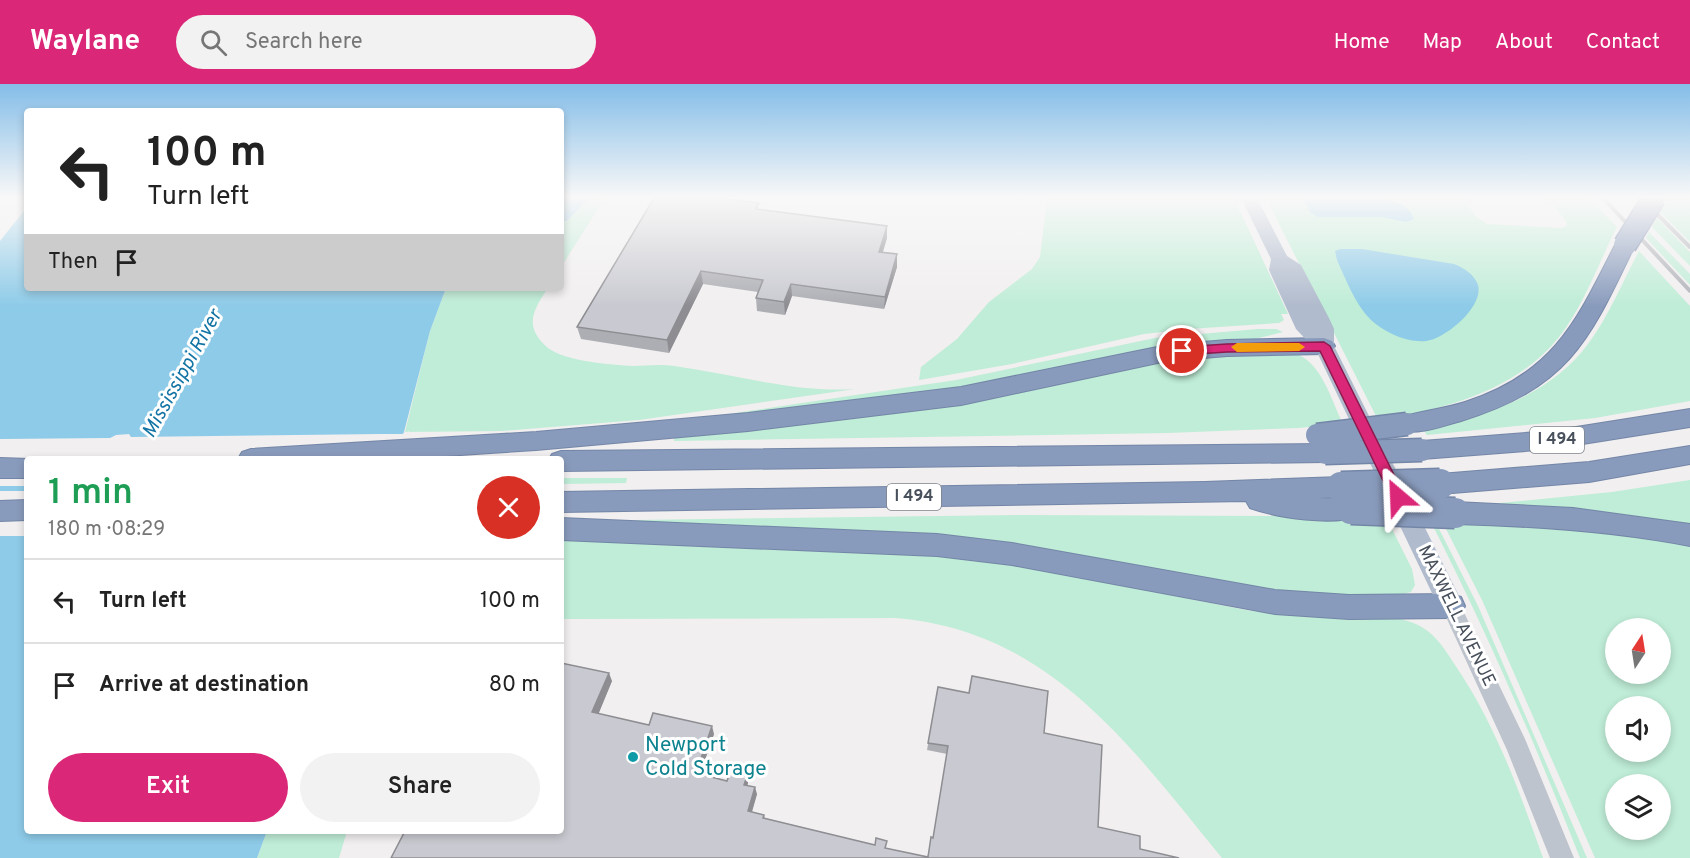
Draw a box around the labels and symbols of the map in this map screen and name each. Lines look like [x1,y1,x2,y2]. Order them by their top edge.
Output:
water label: Mississippi River [137,304,230,443]
pin [1156,325,1207,376]
road number: I 494 [1530,427,1584,453]
position arrow [1366,465,1430,529]
road number: I 494 [887,484,941,510]
street label: MAXWELL AVENUE [1412,542,1500,690]
north arrow [1605,618,1671,684]
place label: Newport Cold Storage [645,732,767,783]
marker: Newport Cold Storage [626,750,640,764]

